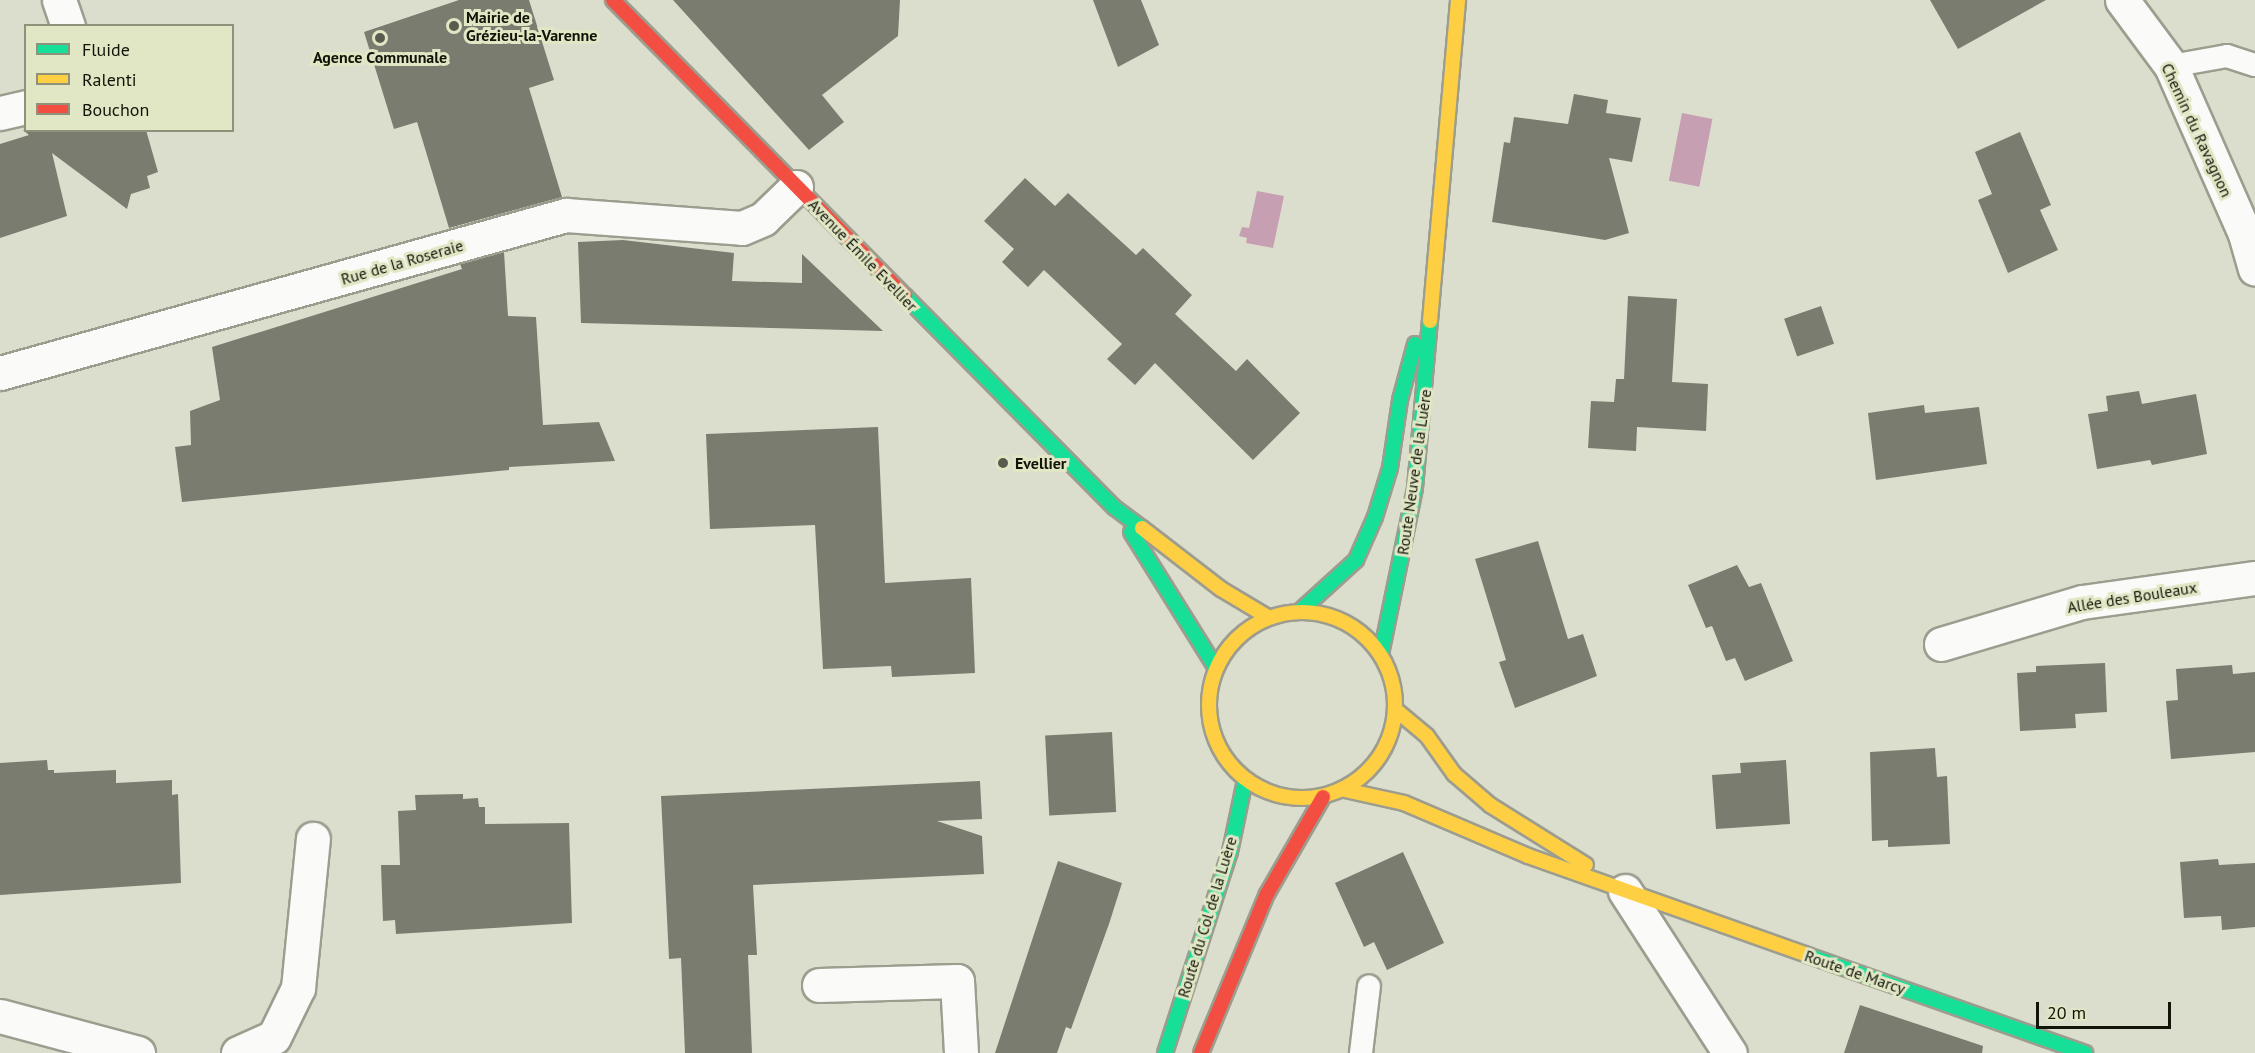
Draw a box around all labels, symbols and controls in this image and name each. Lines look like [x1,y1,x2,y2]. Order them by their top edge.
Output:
place label: Mairie de Grézieu-la-Varenne [466,7,597,45]
marker: Mairie de Grézieu-la-Varenne [447,19,461,33]
legend [24,24,234,132]
marker: Agence Communale [373,31,387,45]
text: Fluide [82,38,130,61]
place label: Agence Communale [313,47,447,67]
street label: Chemin du Ravagnon [2158,60,2236,200]
text: Ralenti [82,68,137,91]
text: Bouchon [82,98,149,121]
street label: Avenue Émile Evellier [804,195,922,315]
street label: Rue de la Roseraie [339,235,465,289]
street label: Route Neuve de la Luère [1393,388,1435,556]
place label: Evellier [1015,453,1066,473]
marker: Evellier [996,456,1010,470]
street label: Allée des Bouleaux [2066,577,2198,617]
street label: Route du Col de la Luère [1173,834,1241,1000]
street label: Route de Marcy [1802,946,1908,998]
scale bar [2039,990,2174,1028]
text: 20 m [2047,1001,2086,1024]

